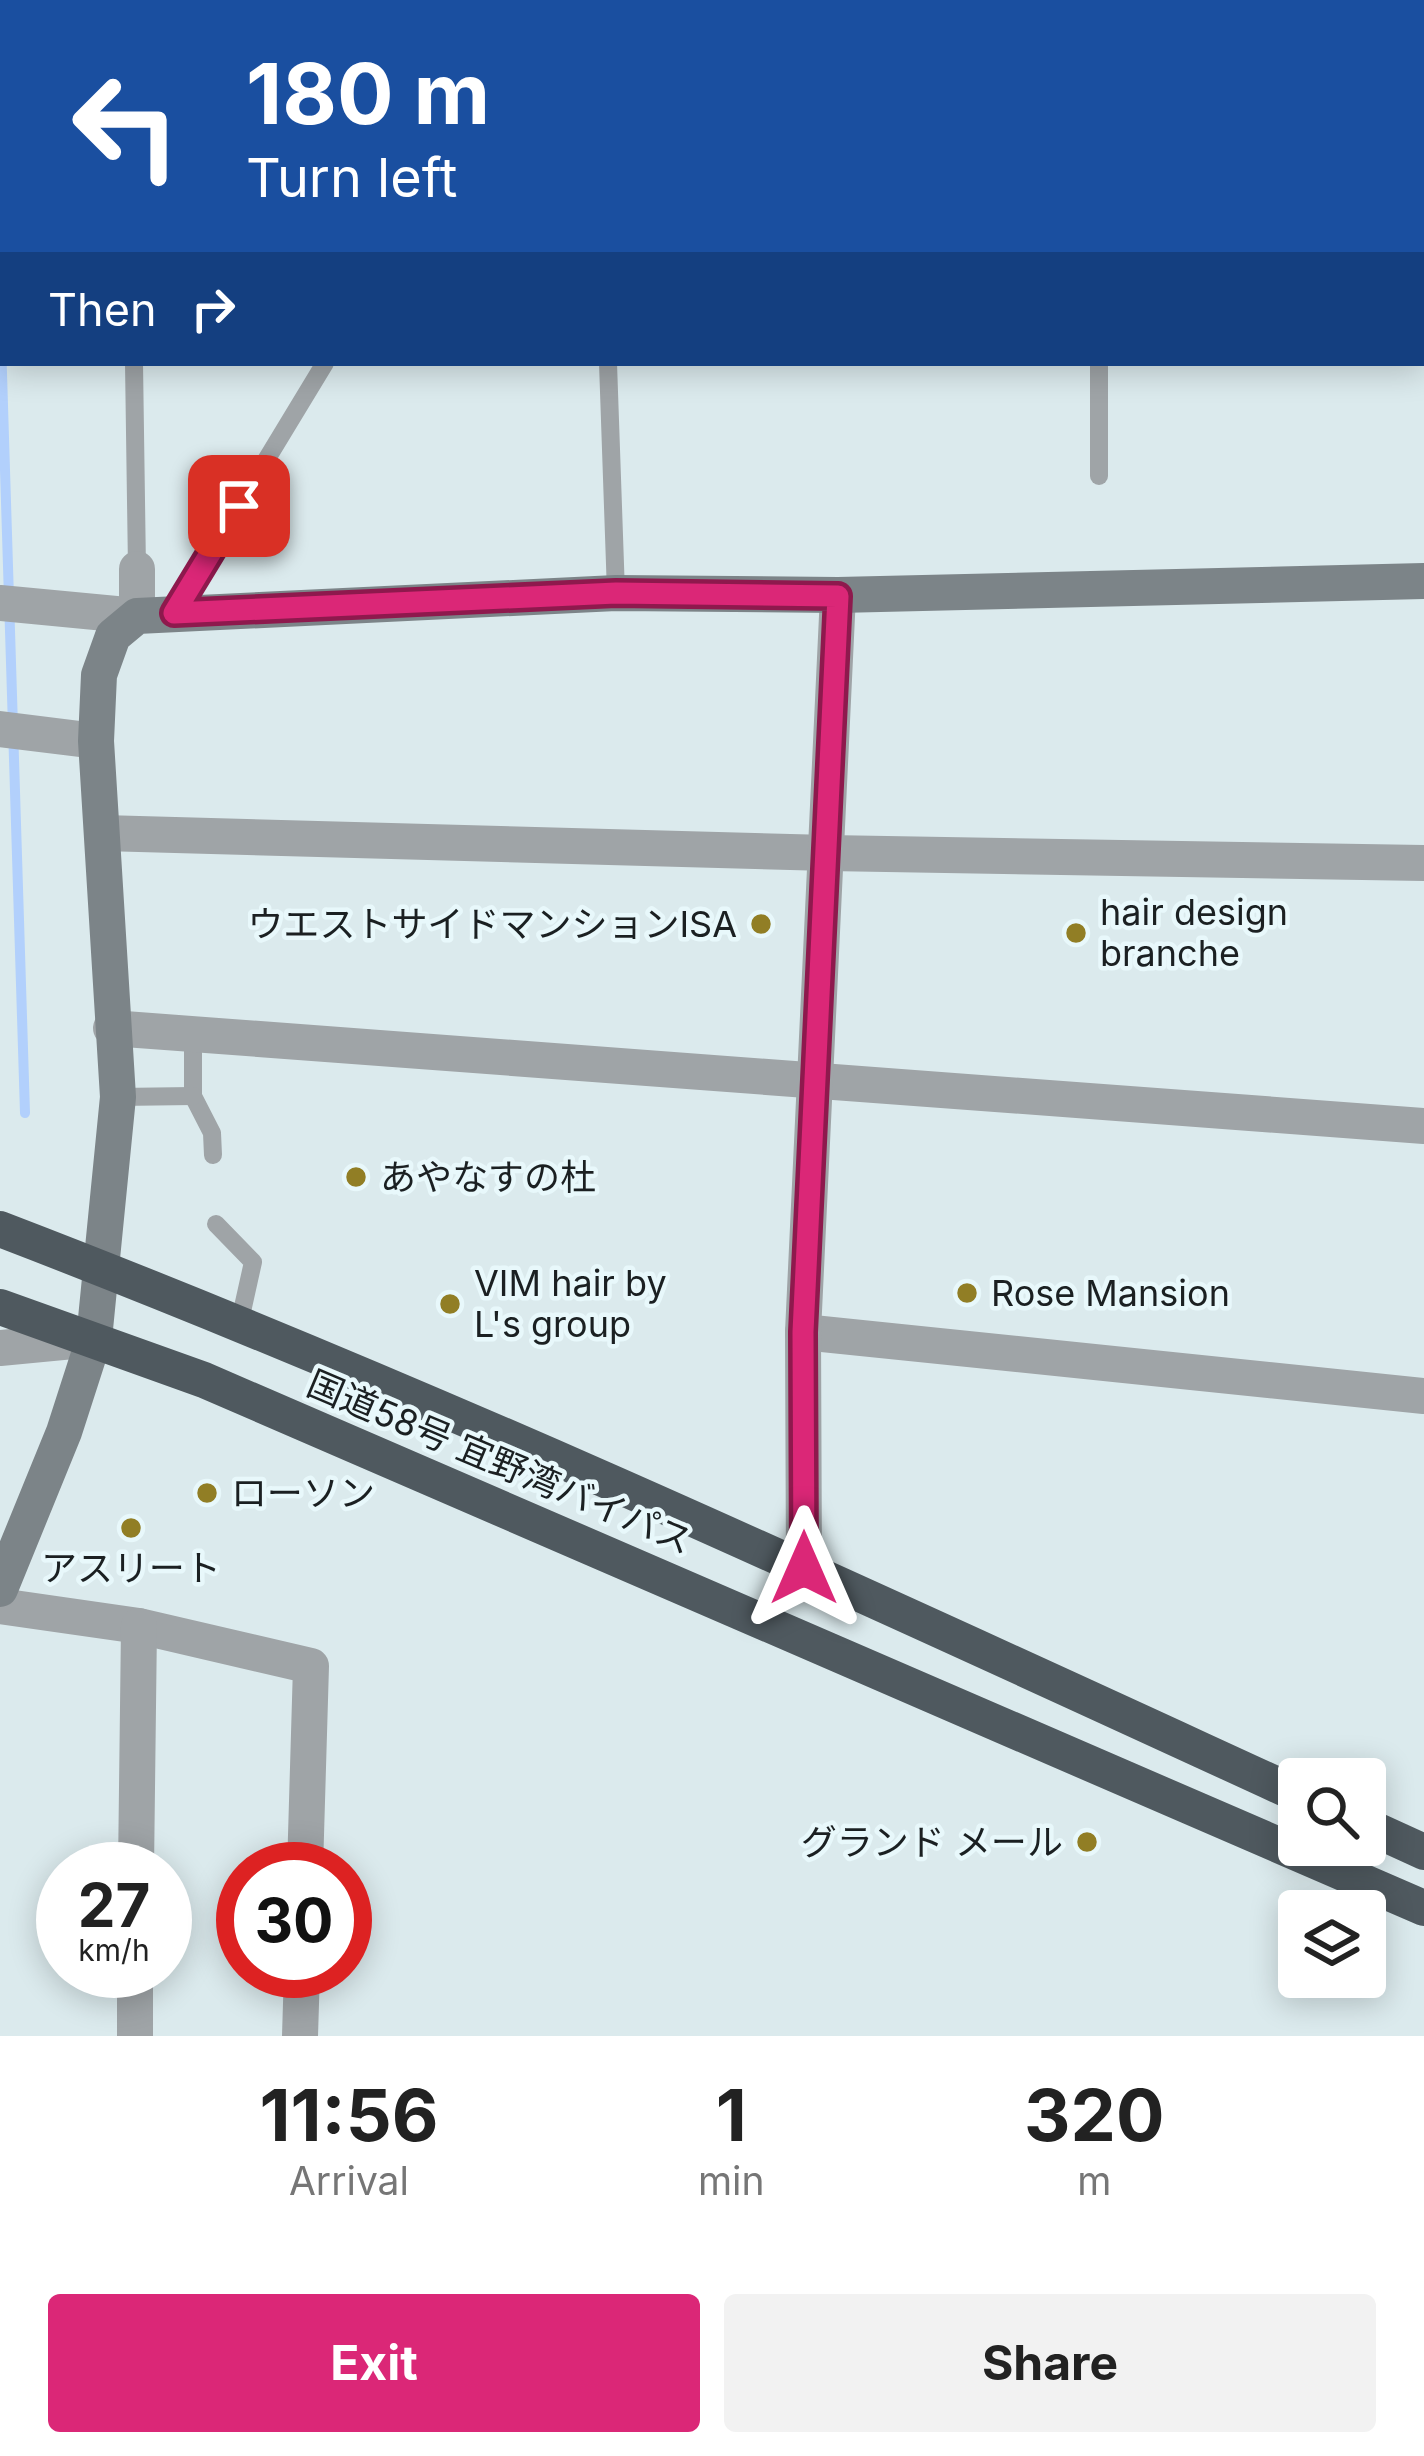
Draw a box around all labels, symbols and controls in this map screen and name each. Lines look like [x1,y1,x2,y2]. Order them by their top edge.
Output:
text: 180 m [246,43,490,144]
icon: left [48,48,204,204]
text: Turn left [246,145,457,210]
icon: right [180,276,246,342]
text: Then [48,282,156,337]
pin [188,455,290,557]
icon: arrive [206,473,272,539]
place label: hair design branche [1100,890,1288,975]
place label: ウエストサイドマンションISA [247,902,737,946]
marker: ウエストサイドマンションISA [748,911,774,937]
marker: hair design branche [1063,920,1089,946]
place label: あやなすの杜 [380,1155,596,1199]
marker: あやなすの杜 [343,1164,369,1190]
place label: VIM hair by L's group [474,1261,667,1346]
place label: Rose Mansion [991,1271,1230,1315]
marker: Rose Mansion [954,1280,980,1306]
marker: VIM hair by L's group [437,1291,463,1317]
street label: 国道58号 宜野湾バイパス [301,1361,699,1563]
place label: ローソン [231,1471,375,1515]
marker: ローソン [194,1480,220,1506]
position arrow [741,1505,867,1631]
marker: アスリート [118,1515,144,1541]
place label: アスリート [41,1546,221,1590]
map controls [1278,1758,1386,1998]
button: search [1278,1758,1386,1866]
place label: グランド メール [801,1820,1063,1864]
marker: グランド メール [1074,1829,1100,1855]
speed limit sign: 30 [216,1842,372,1998]
text: 27 [78,1869,150,1941]
button: layers [1278,1890,1386,1998]
text: km/h [78,1932,150,1968]
text: 11:56 [260,2071,438,2158]
text: 1 [716,2071,747,2158]
text: 320 [1024,2071,1164,2158]
text: Arrival [289,2157,409,2204]
text: min [698,2157,765,2204]
text: m [1077,2157,1111,2204]
button: Exit [48,2294,700,2432]
button: Share [724,2294,1376,2432]

